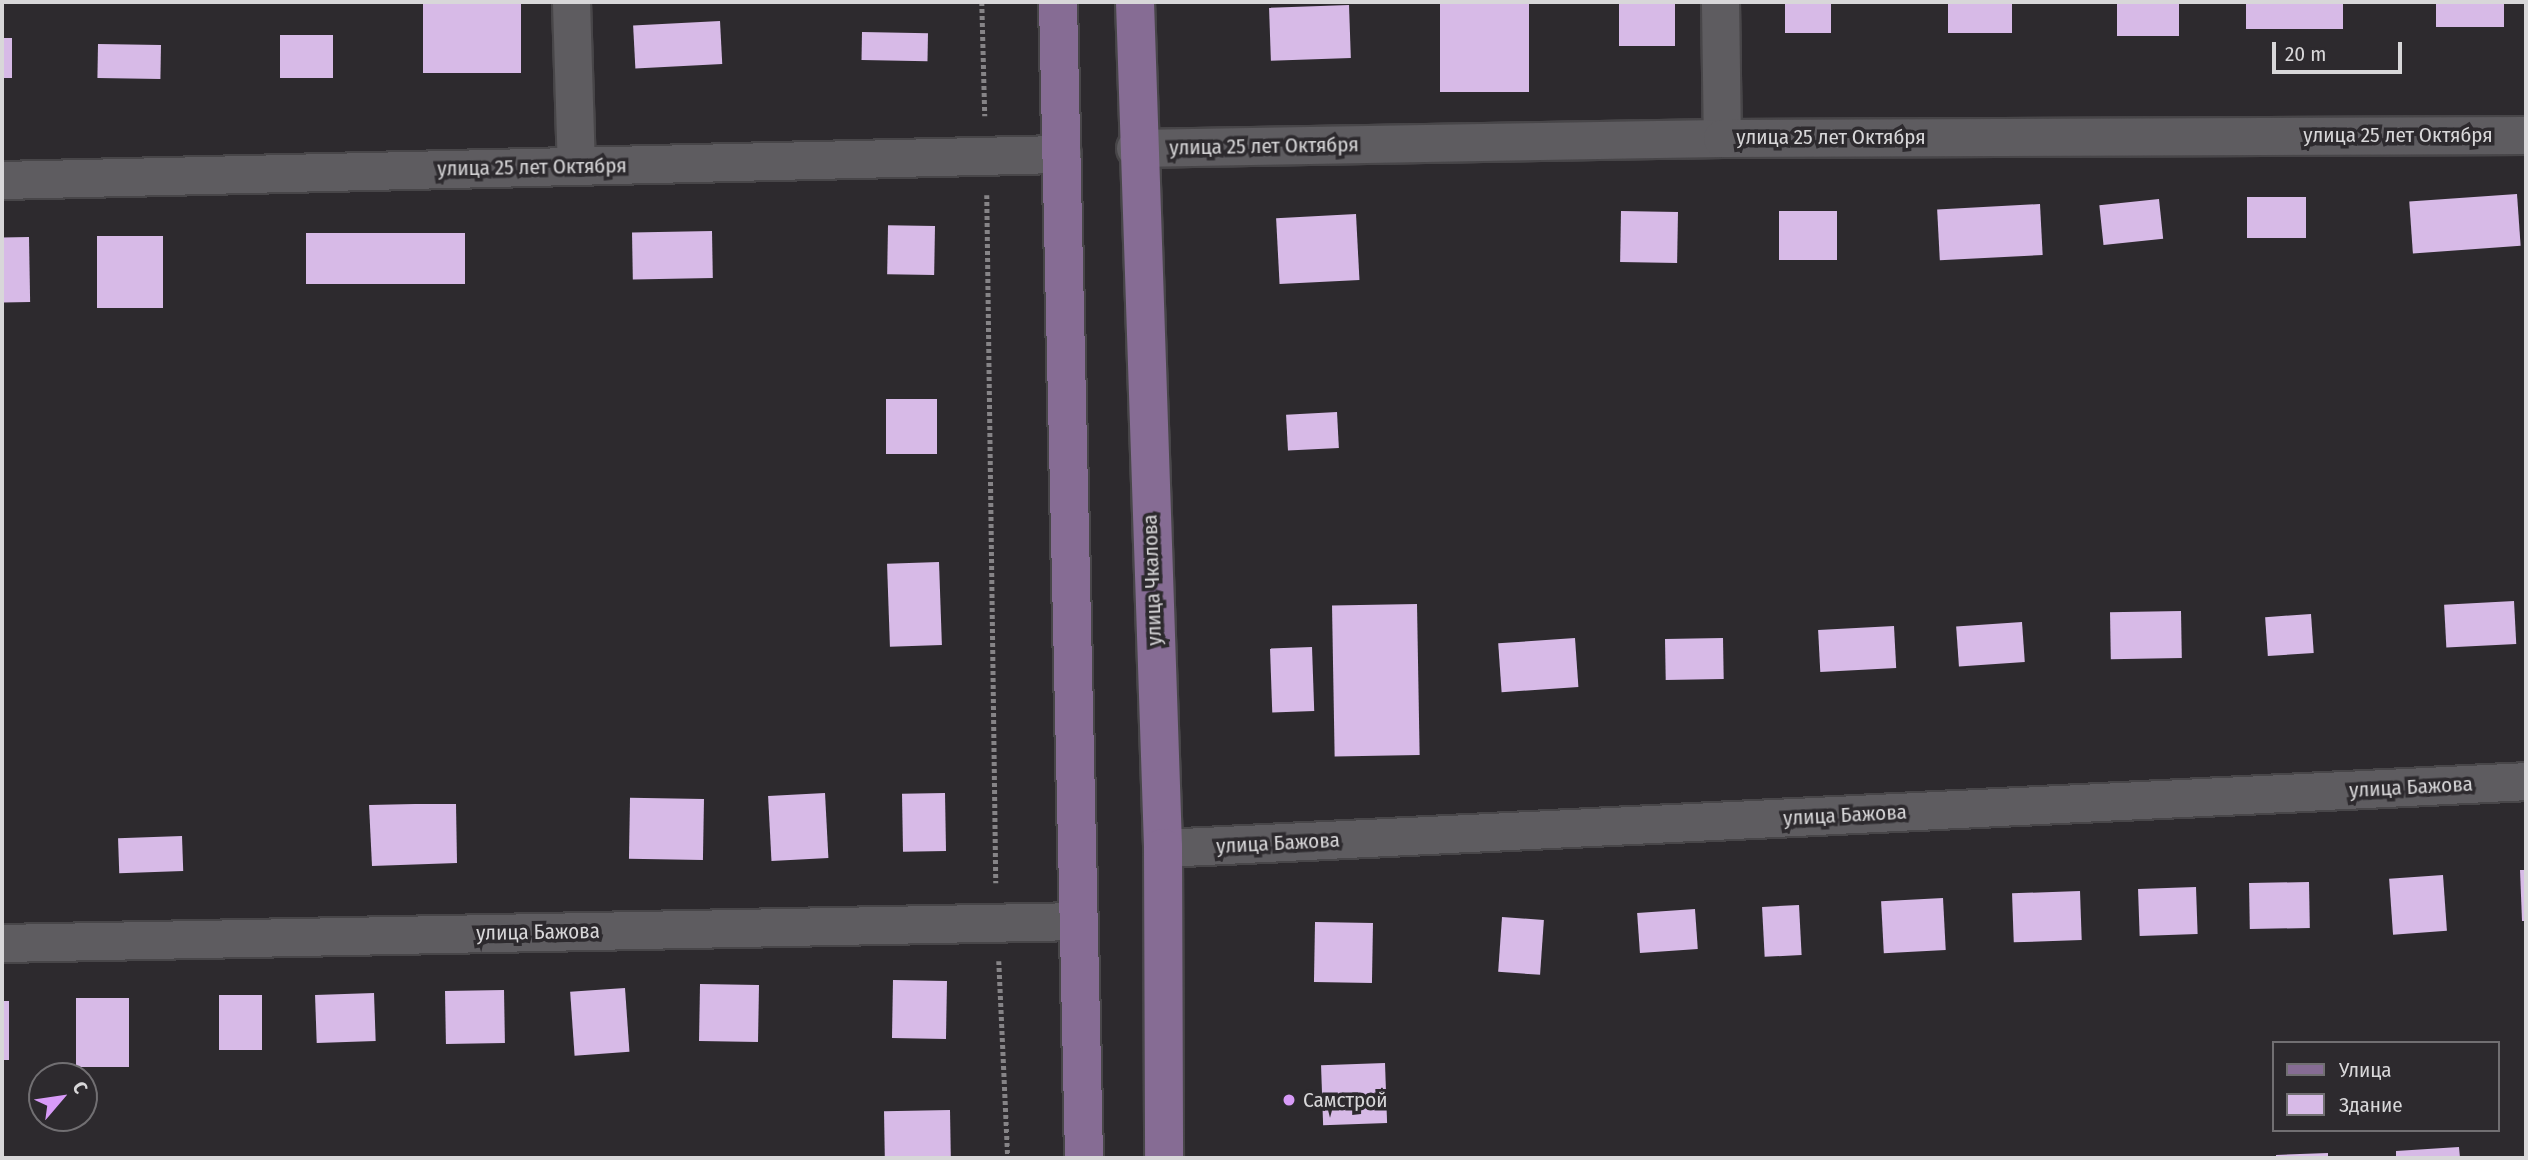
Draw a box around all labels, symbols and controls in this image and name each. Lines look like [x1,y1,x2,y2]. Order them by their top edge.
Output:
scale bar [2276,28,2406,72]
text: 20 m [2285,41,2326,67]
street label: улица 25 лет Октября [2303,122,2493,148]
street label: улица 25 лет Октября [1736,124,1926,150]
street label: улица 25 лет Октября [1169,132,1359,160]
street label: улица 25 лет Октября [437,153,627,181]
street label: улица Чкалова [1137,514,1167,646]
street label: улица Бажова [2349,771,2473,803]
street label: улица Бажова [1783,799,1907,831]
street label: улица Бажова [1216,827,1340,859]
street label: улица Бажова [476,918,600,946]
legend [2272,1041,2500,1132]
text: Улица [2339,1057,2392,1083]
north arrow [28,1062,98,1132]
text: С [68,1078,93,1097]
place label: Самстрой [1303,1087,1388,1113]
marker: Самстрой [1281,1092,1297,1108]
text: Здание [2339,1092,2403,1118]

